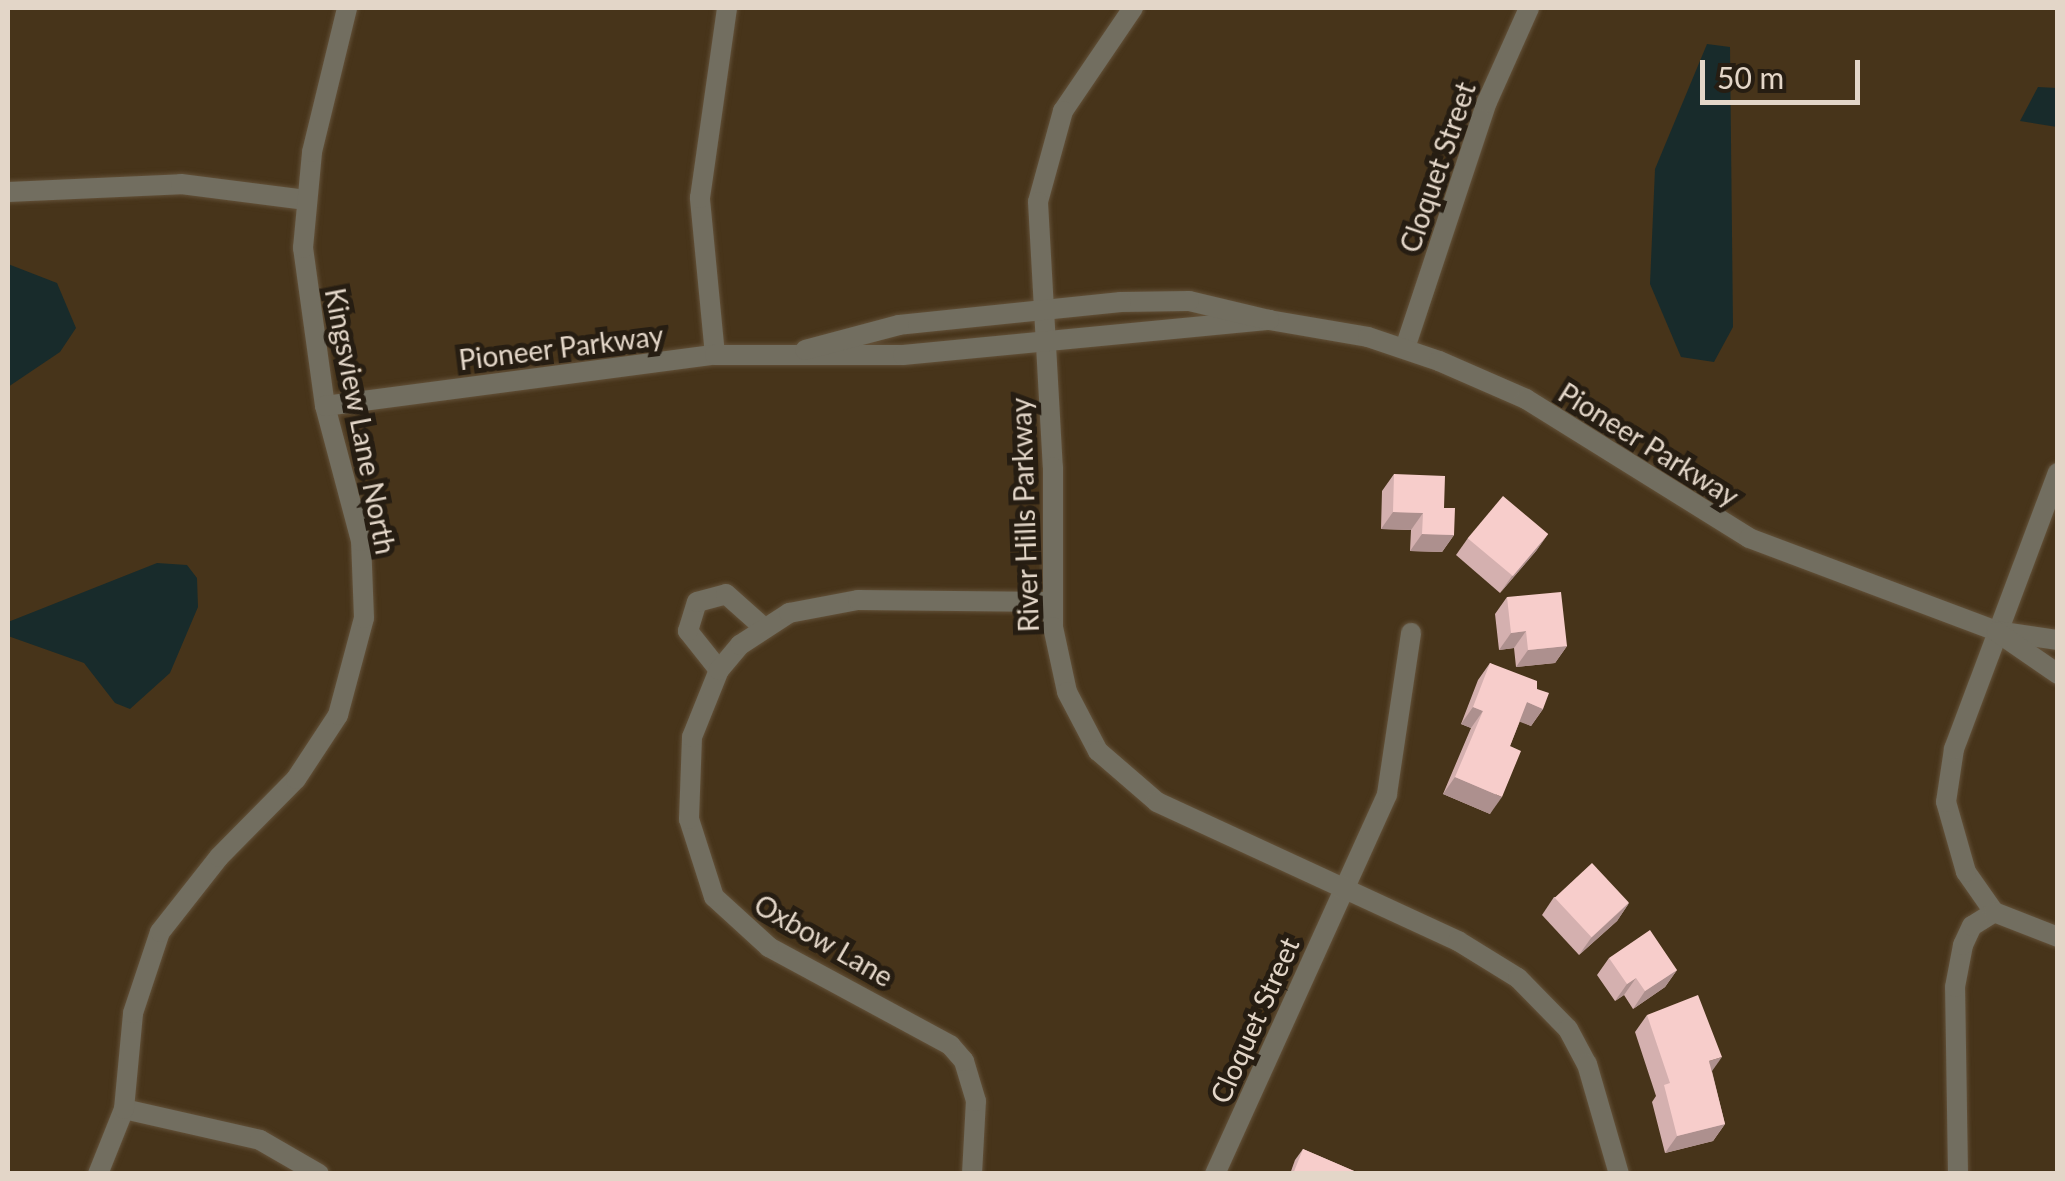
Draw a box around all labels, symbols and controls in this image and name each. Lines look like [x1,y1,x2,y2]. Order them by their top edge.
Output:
scale bar [1705,40,1865,102]
text: 50 m [1717,59,1784,95]
street label: Cloquet Street [1392,77,1482,257]
street label: Kingsview Lane North [319,285,403,557]
street label: Pioneer Parkway [457,318,665,376]
street label: Pioneer Parkway [1553,375,1745,513]
street label: River Hills Parkway [1003,397,1045,633]
street label: Oxbow Lane [748,887,900,993]
street label: Cloquet Street [1202,932,1306,1108]

